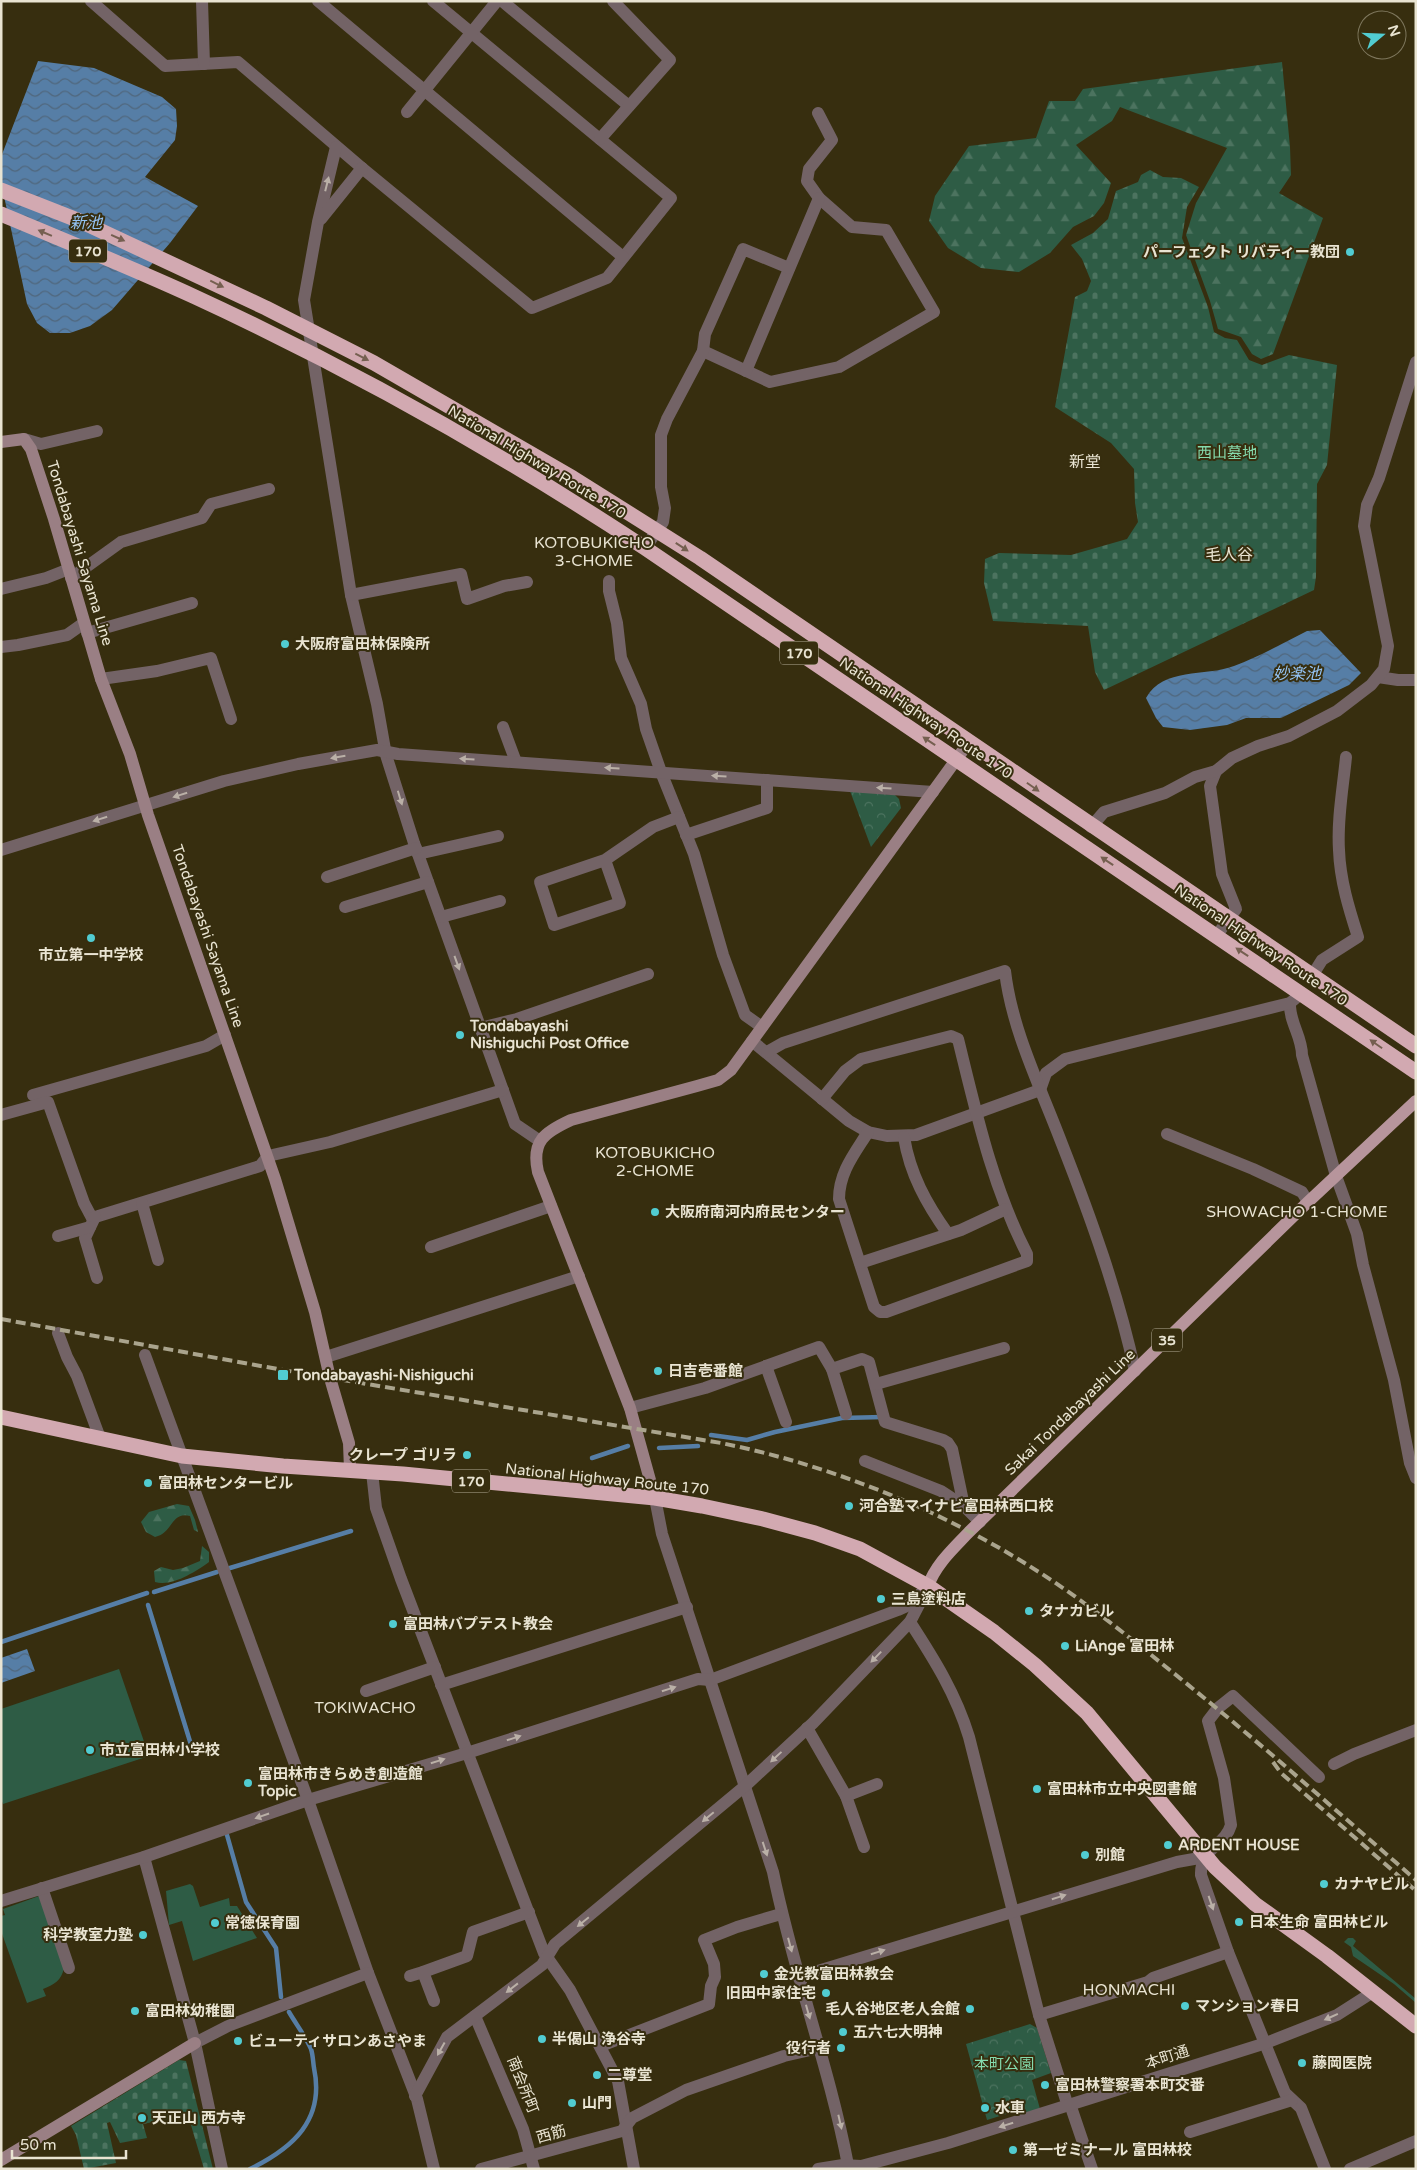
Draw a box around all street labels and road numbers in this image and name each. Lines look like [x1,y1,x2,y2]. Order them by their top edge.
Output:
road number: 170 [69,240,107,262]
street label: National Highway Route 170 [445,402,629,522]
street label: Tondabayashi Sayama Line [43,458,117,648]
road number: 170 [780,641,818,664]
street label: National Highway Route 170 [836,653,1016,783]
street label: Tondabayashi Sayama Line [168,842,248,1030]
street label: National Highway Route 170 [1171,880,1351,1010]
road number: 35 [1152,1328,1182,1352]
street label: Sakai Tondabayashi Line [1001,1345,1139,1479]
street label: National Highway Route 170 [504,1459,710,1499]
road number: 170 [452,1470,490,1492]
street label: 本町通 [1143,2041,1191,2073]
street label: 南会所町 [503,2054,543,2116]
street label: 西筋 [534,2121,568,2147]

